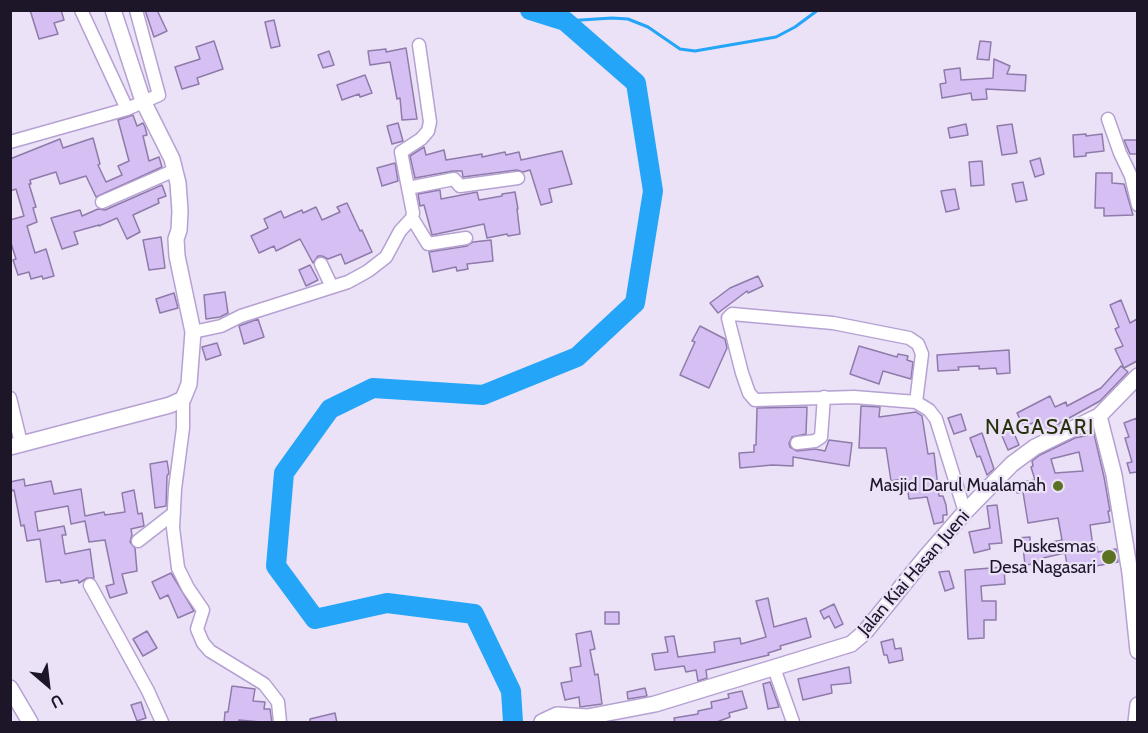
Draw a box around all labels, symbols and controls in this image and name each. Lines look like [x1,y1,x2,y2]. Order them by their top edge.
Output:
district label: NAGASARI [985,415,1095,441]
place label: Masjid Darul Mualamah [869,475,1046,497]
marker: Masjid Darul Mualamah [1051,479,1065,493]
street label: Jalan Kiai Hasan Jueni [854,506,974,640]
place label: Puskesmas Desa Nagasari [989,536,1096,578]
marker: Puskesmas Desa Nagasari [1100,548,1118,566]
north arrow [18,655,78,715]
text: U [47,690,66,712]

